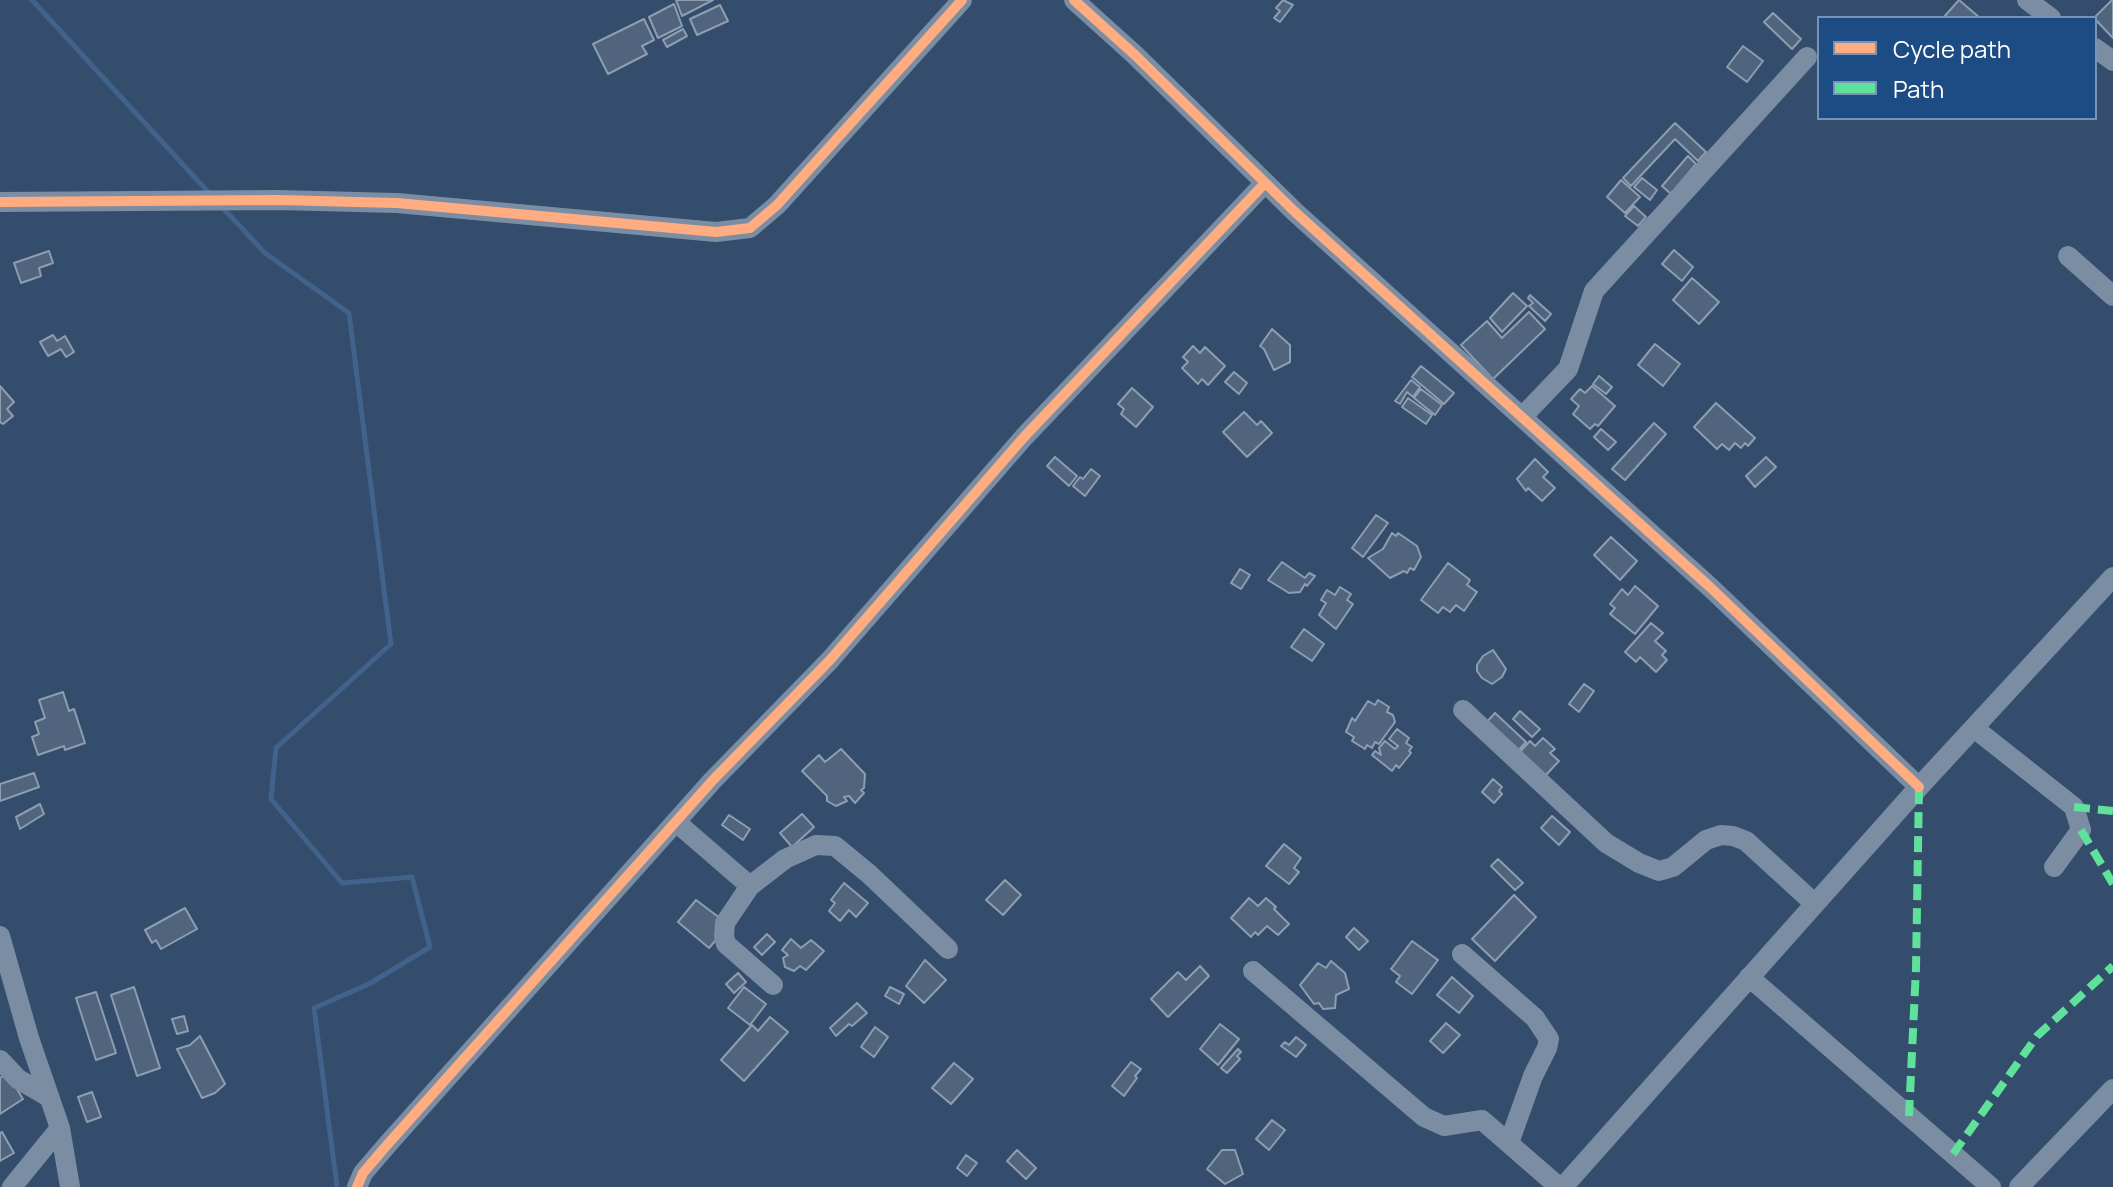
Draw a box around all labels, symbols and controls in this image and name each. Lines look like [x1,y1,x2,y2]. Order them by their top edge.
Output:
legend [1817,16,2097,120]
text: Cycle path [1893,32,2011,65]
text: Path [1893,72,1944,105]

